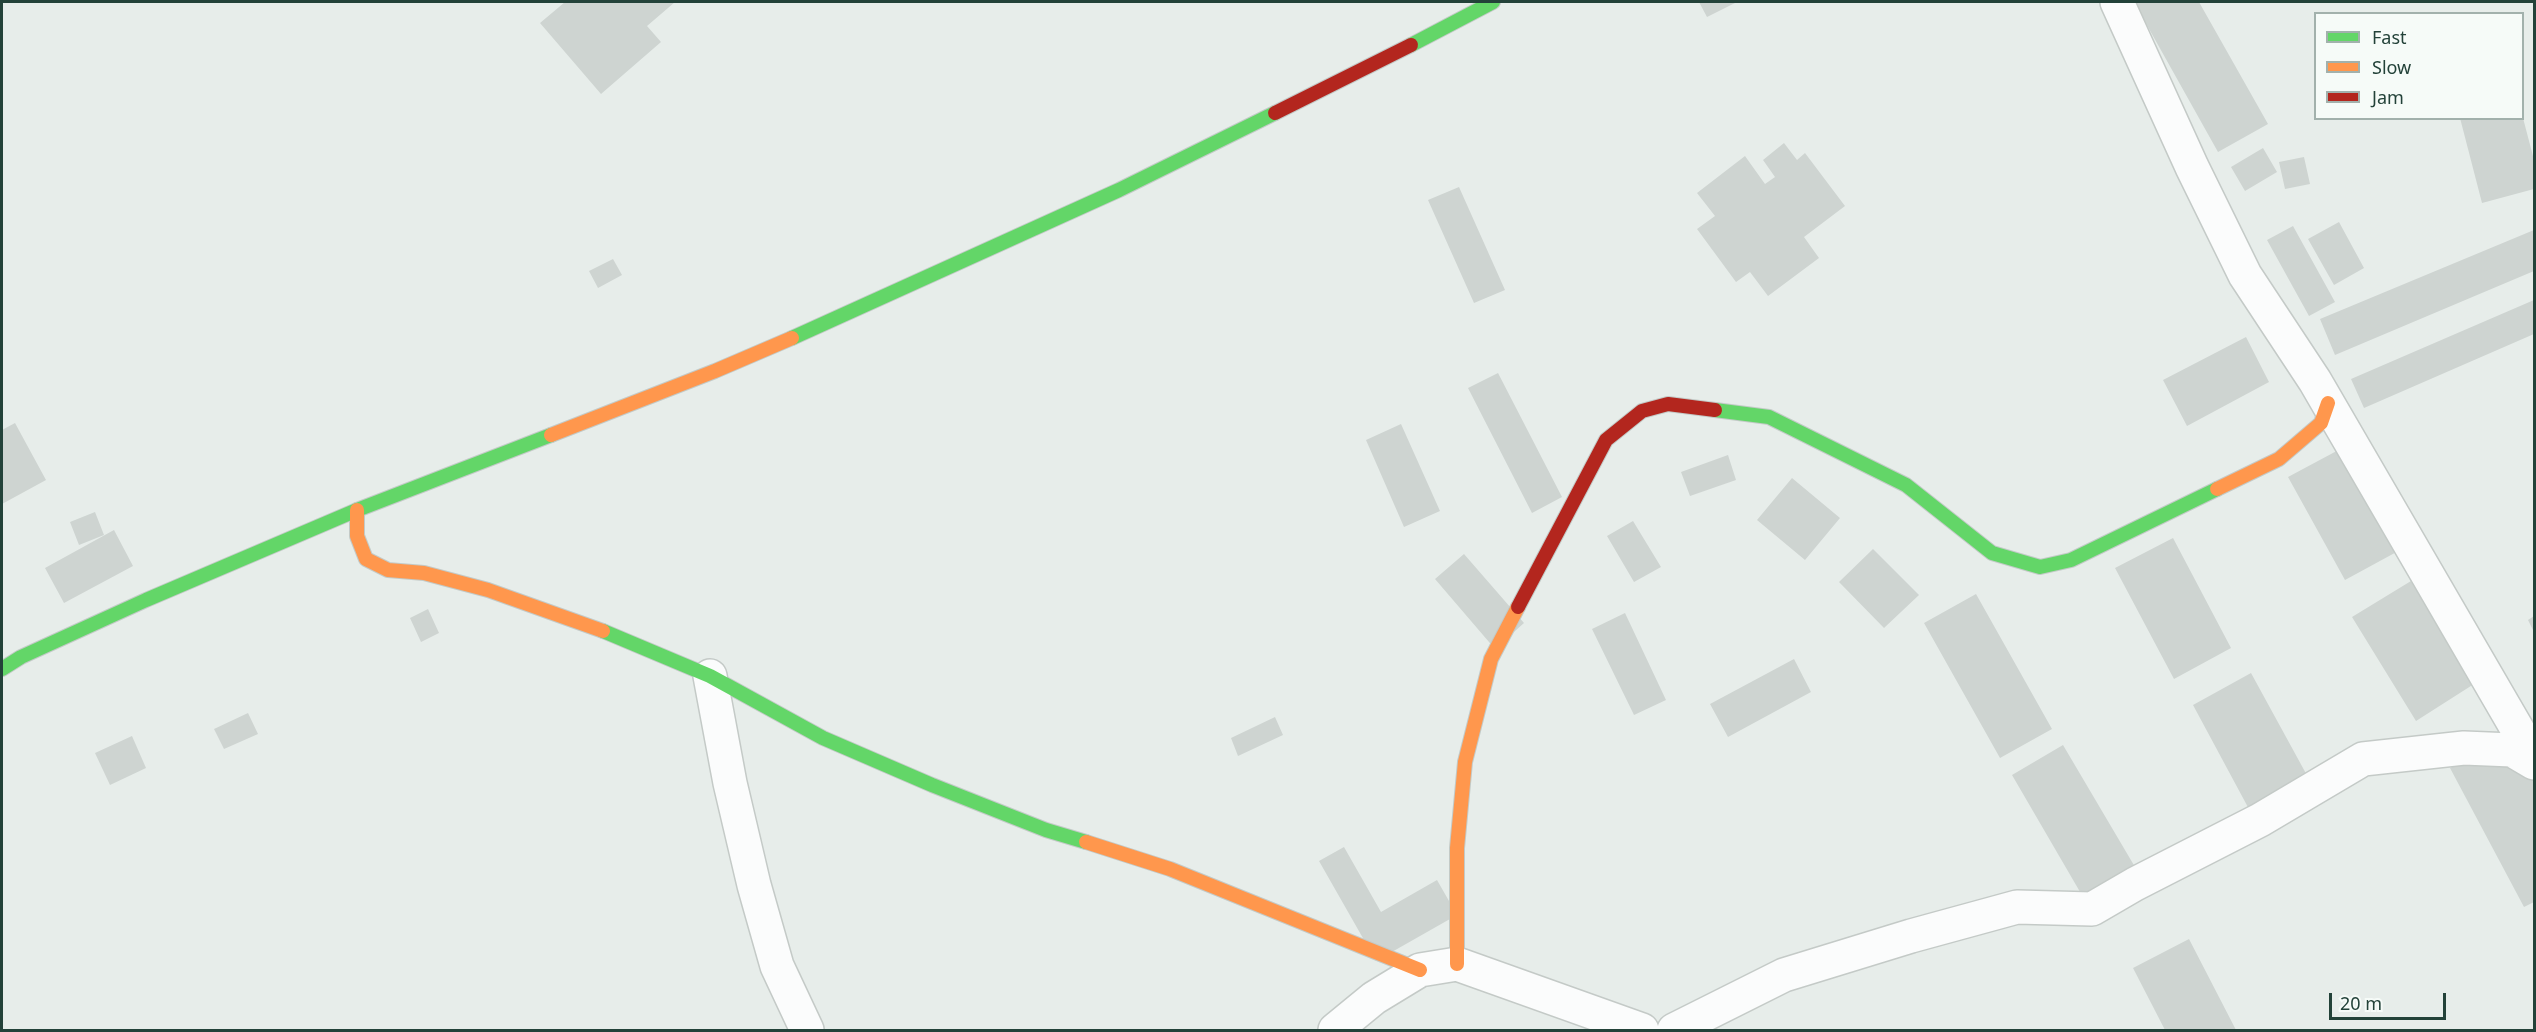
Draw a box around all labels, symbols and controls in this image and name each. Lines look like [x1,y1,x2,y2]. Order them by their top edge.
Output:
legend [2314,12,2524,120]
text: Fast [2372,25,2407,49]
text: Slow [2372,55,2411,79]
text: Jam [2372,85,2404,109]
scale bar [2332,981,2449,1019]
text: 20 m [2340,991,2382,1015]

